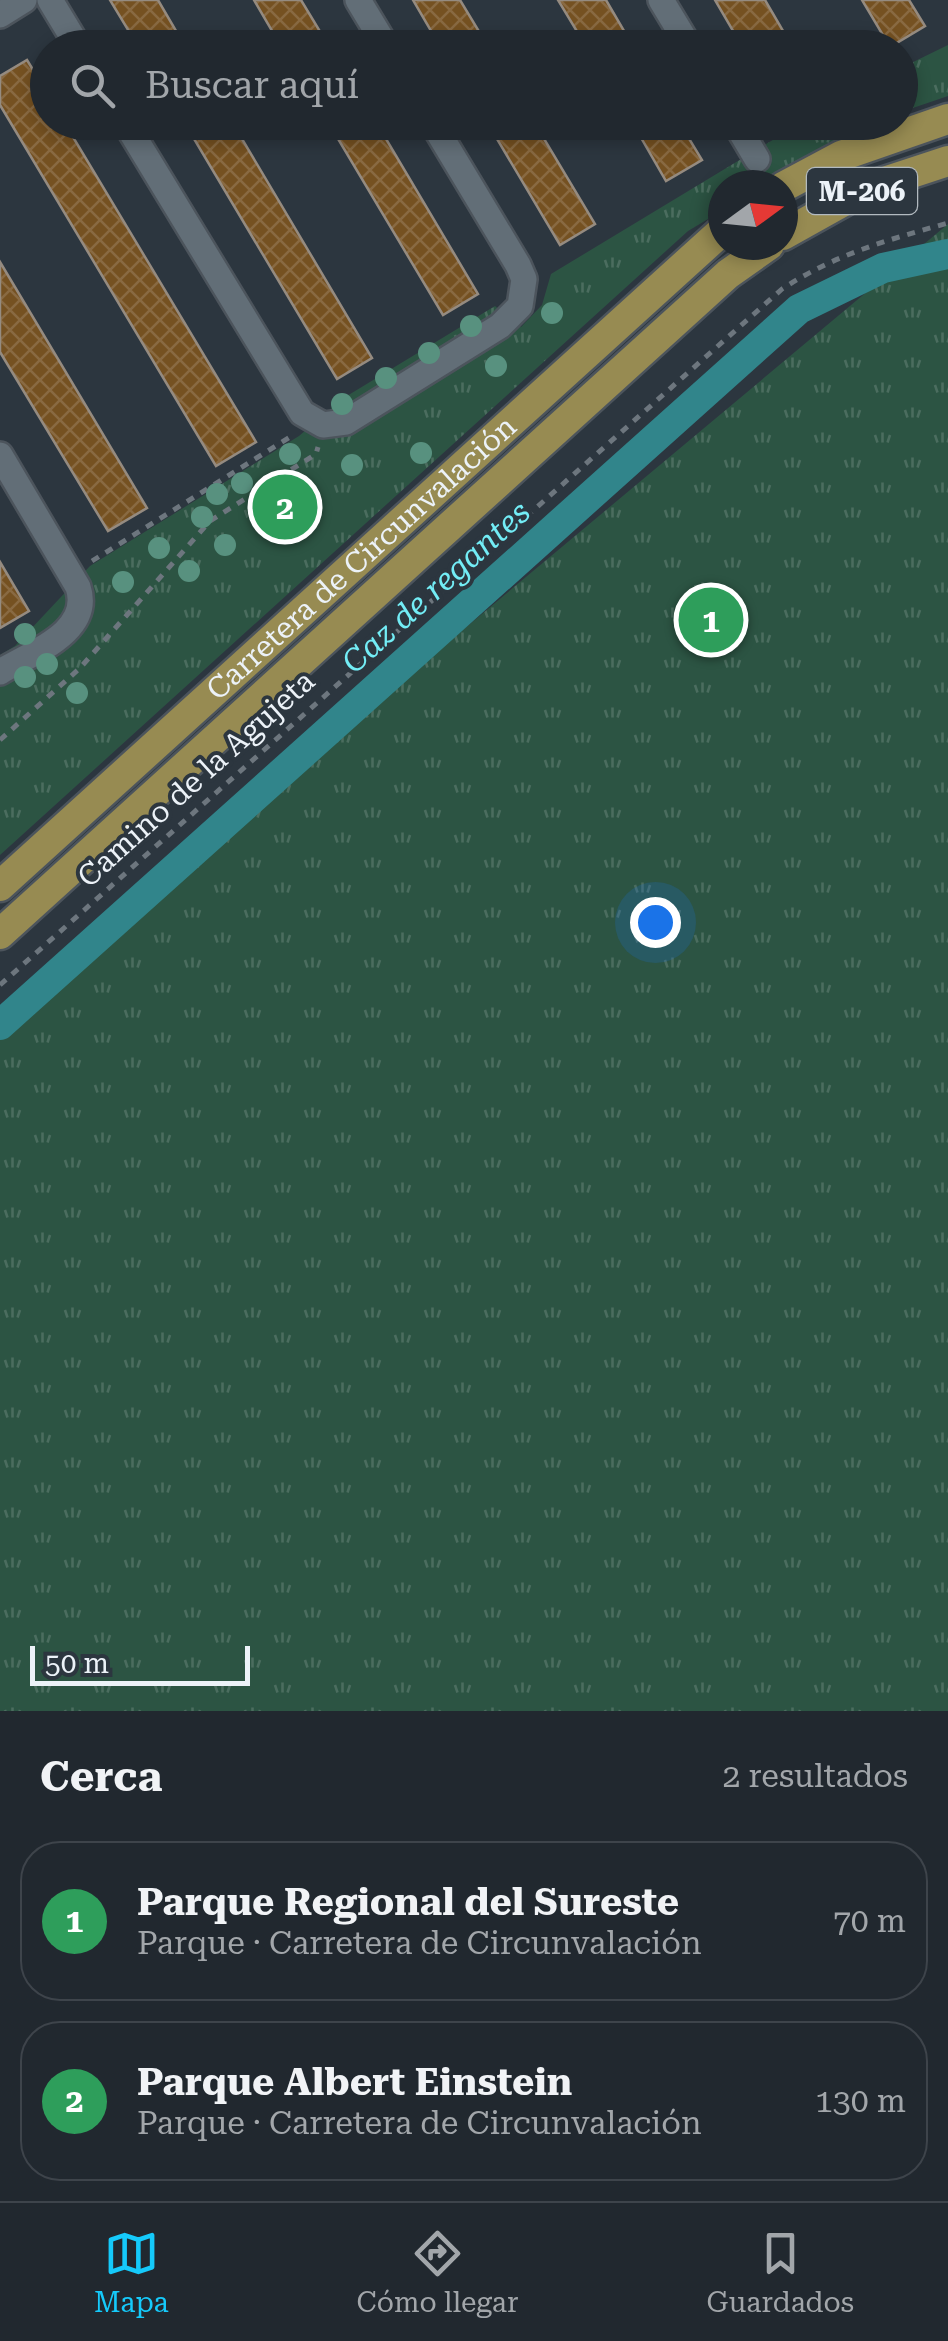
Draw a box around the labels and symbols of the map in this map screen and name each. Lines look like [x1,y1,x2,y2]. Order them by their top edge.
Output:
road number: M-206 [807,168,917,214]
north arrow [708,170,798,260]
street label: Carretera de Circunvalación [199,408,523,707]
pin: 2 [252,470,318,544]
water label: Caz de regantes [334,493,538,681]
pin: 1 [678,582,744,658]
street label: Camino de la Agujeta [70,663,321,894]
your location [630,897,681,948]
scale bar [30,1641,250,1686]

